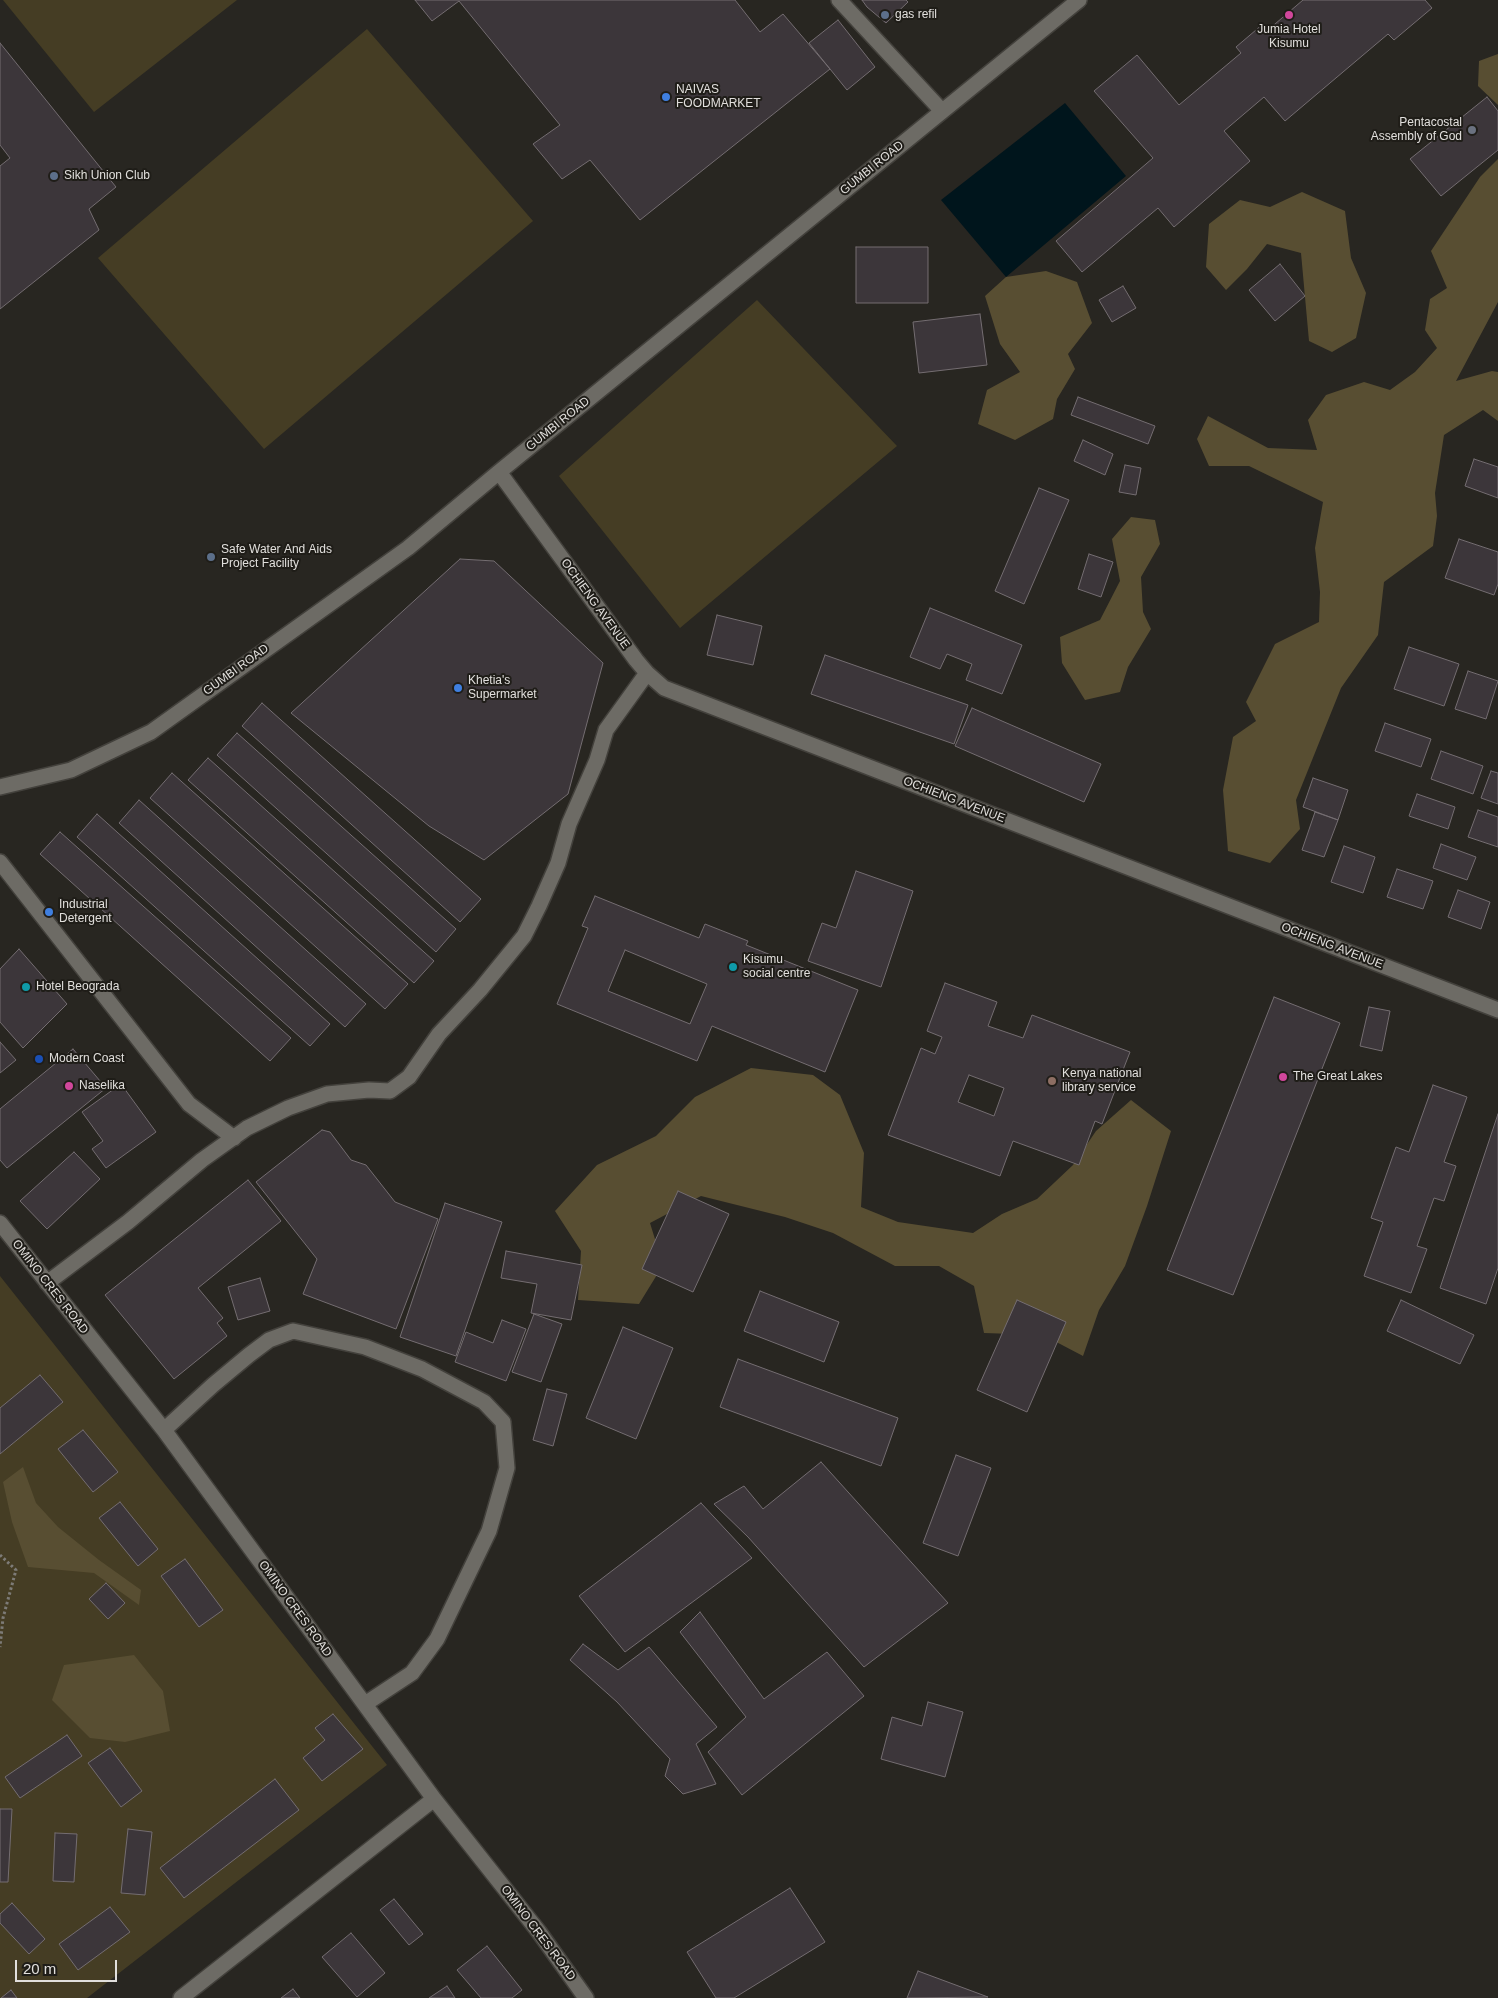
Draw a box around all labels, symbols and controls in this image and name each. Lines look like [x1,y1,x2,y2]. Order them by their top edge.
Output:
place label: gas refil [895,8,937,22]
marker: gas refil [879,9,891,21]
marker: Jumia Hotel Kisumu [1283,9,1295,21]
place label: Jumia Hotel Kisumu [1257,23,1321,51]
place label: NAIVAS FOODMARKET [676,83,761,111]
marker: NAIVAS FOODMARKET [660,91,672,103]
place label: Pentacostal Assembly of God [1371,116,1462,144]
marker: Pentacostal Assembly of God [1466,124,1478,136]
street label: GUMBI ROAD [837,138,907,198]
place label: Sikh Union Club [64,169,150,183]
marker: Sikh Union Club [48,170,60,182]
street label: GUMBI ROAD [523,394,593,454]
place label: Safe Water And Aids Project Facility [221,543,332,571]
marker: Safe Water And Aids Project Facility [205,551,217,563]
street label: OCHIENG AVENUE [557,556,633,652]
street label: GUMBI ROAD [200,641,272,699]
place label: Khetia's Supermarket [468,674,537,702]
marker: Khetia's Supermarket [452,682,464,694]
street label: OCHIENG AVENUE [901,774,1007,826]
place label: Industrial Detergent [59,898,112,926]
marker: Industrial Detergent [43,906,55,918]
street label: OCHIENG AVENUE [1279,920,1385,972]
place label: Kisumu social centre [743,953,810,981]
marker: Kisumu social centre [727,961,739,973]
place label: Hotel Beograda [36,980,119,994]
marker: Hotel Beograda [20,981,32,993]
place label: Modern Coast [49,1052,124,1066]
marker: Modern Coast [33,1053,45,1065]
place label: Kenya national library service [1062,1067,1141,1095]
place label: The Great Lakes [1293,1070,1382,1084]
marker: The Great Lakes [1277,1071,1289,1083]
marker: Kenya national library service [1046,1075,1058,1087]
place label: Naselika [79,1079,125,1093]
marker: Naselika [63,1080,75,1092]
street label: OMINO CRES ROAD [9,1237,91,1337]
street label: OMINO CRES ROAD [255,1558,335,1660]
street label: OMINO CRES ROAD [498,1883,578,1983]
scale bar [18,1950,120,1982]
text: 20 m [23,1960,56,1977]

